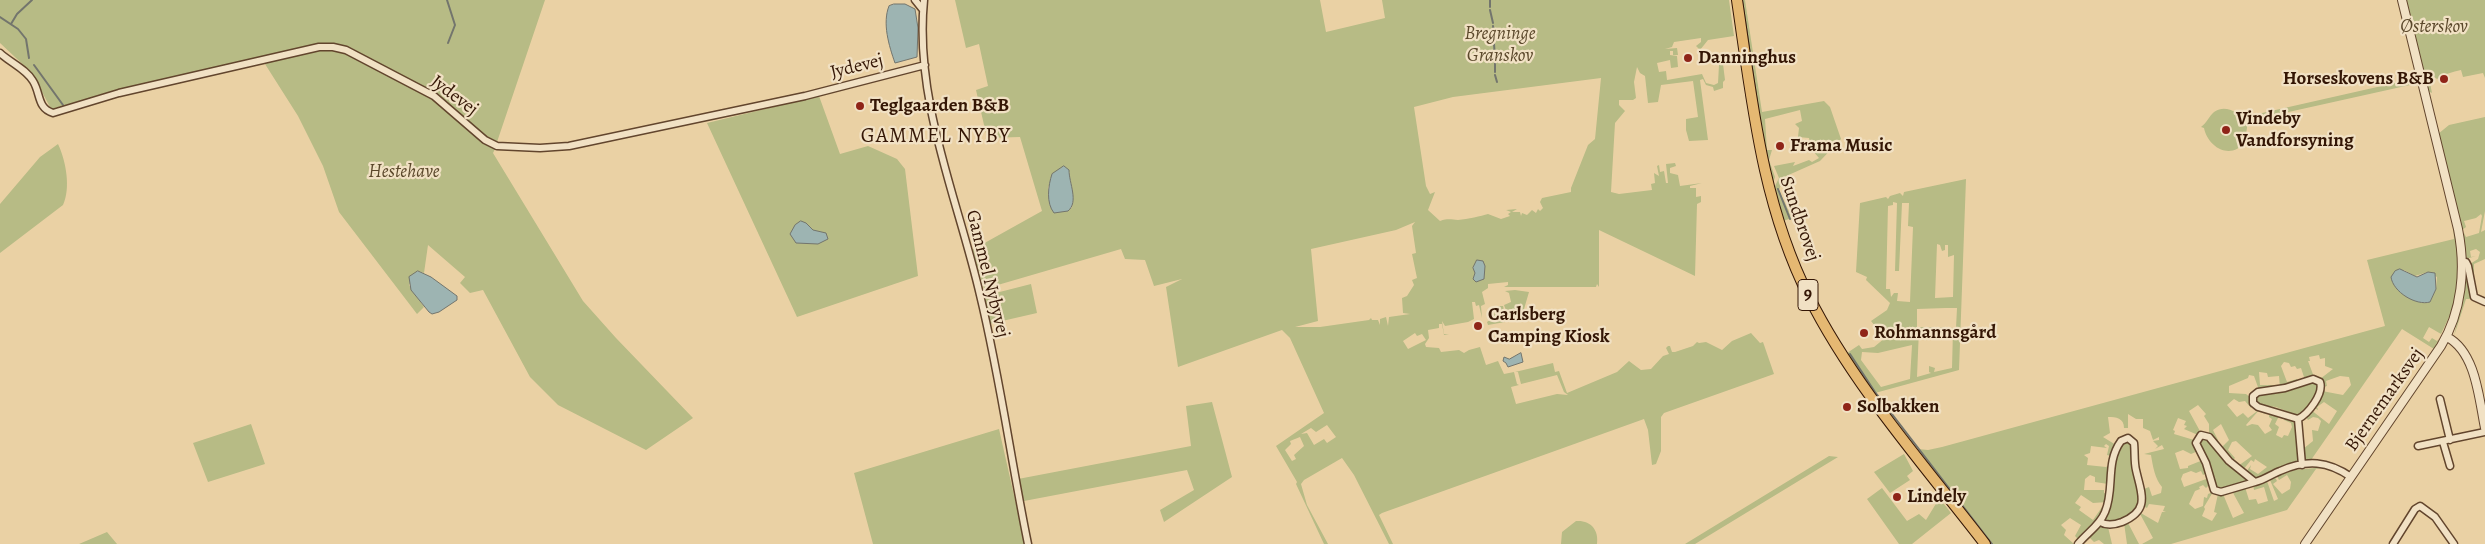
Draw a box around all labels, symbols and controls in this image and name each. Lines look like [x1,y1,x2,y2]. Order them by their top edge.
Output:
park label: Østerskov [2400,16,2468,38]
park label: Bregninge Granskov [1464,23,1536,67]
place label: Danninghus [1698,47,1796,69]
street label: Jydevej [828,49,886,85]
marker: Danninghus [1682,52,1694,64]
place label: Horseskovens B&B [2283,68,2434,90]
street label: Jydevej [426,71,482,121]
marker: Horseskovens B&B [2438,73,2450,85]
place label: Teglgaarden B&B [870,95,1009,117]
marker: Teglgaarden B&B [854,100,866,112]
place label: Vindeby Vandforsyning [2236,108,2354,152]
district label: GAMMEL NYBY [859,124,1013,150]
marker: Vindeby Vandforsyning [2220,124,2232,136]
place label: Frama Music [1790,135,1892,157]
marker: Frama Music [1774,140,1786,152]
park label: Hestehave [368,161,440,183]
street label: Sundbrovej [1774,174,1824,264]
street label: Gammel Nybyvej [960,208,1014,340]
road number: 9 [1798,280,1818,310]
place label: Carlsberg Camping Kiosk [1488,304,1610,348]
marker: Carlsberg Camping Kiosk [1472,320,1484,332]
place label: Rohmannsgård [1874,322,1996,344]
marker: Rohmannsgård [1858,327,1870,339]
street label: Bjernemarksvej [2341,344,2429,456]
place label: Solbakken [1857,396,1939,418]
marker: Solbakken [1841,401,1853,413]
place label: Lindely [1907,486,1966,508]
marker: Lindely [1891,491,1903,503]

